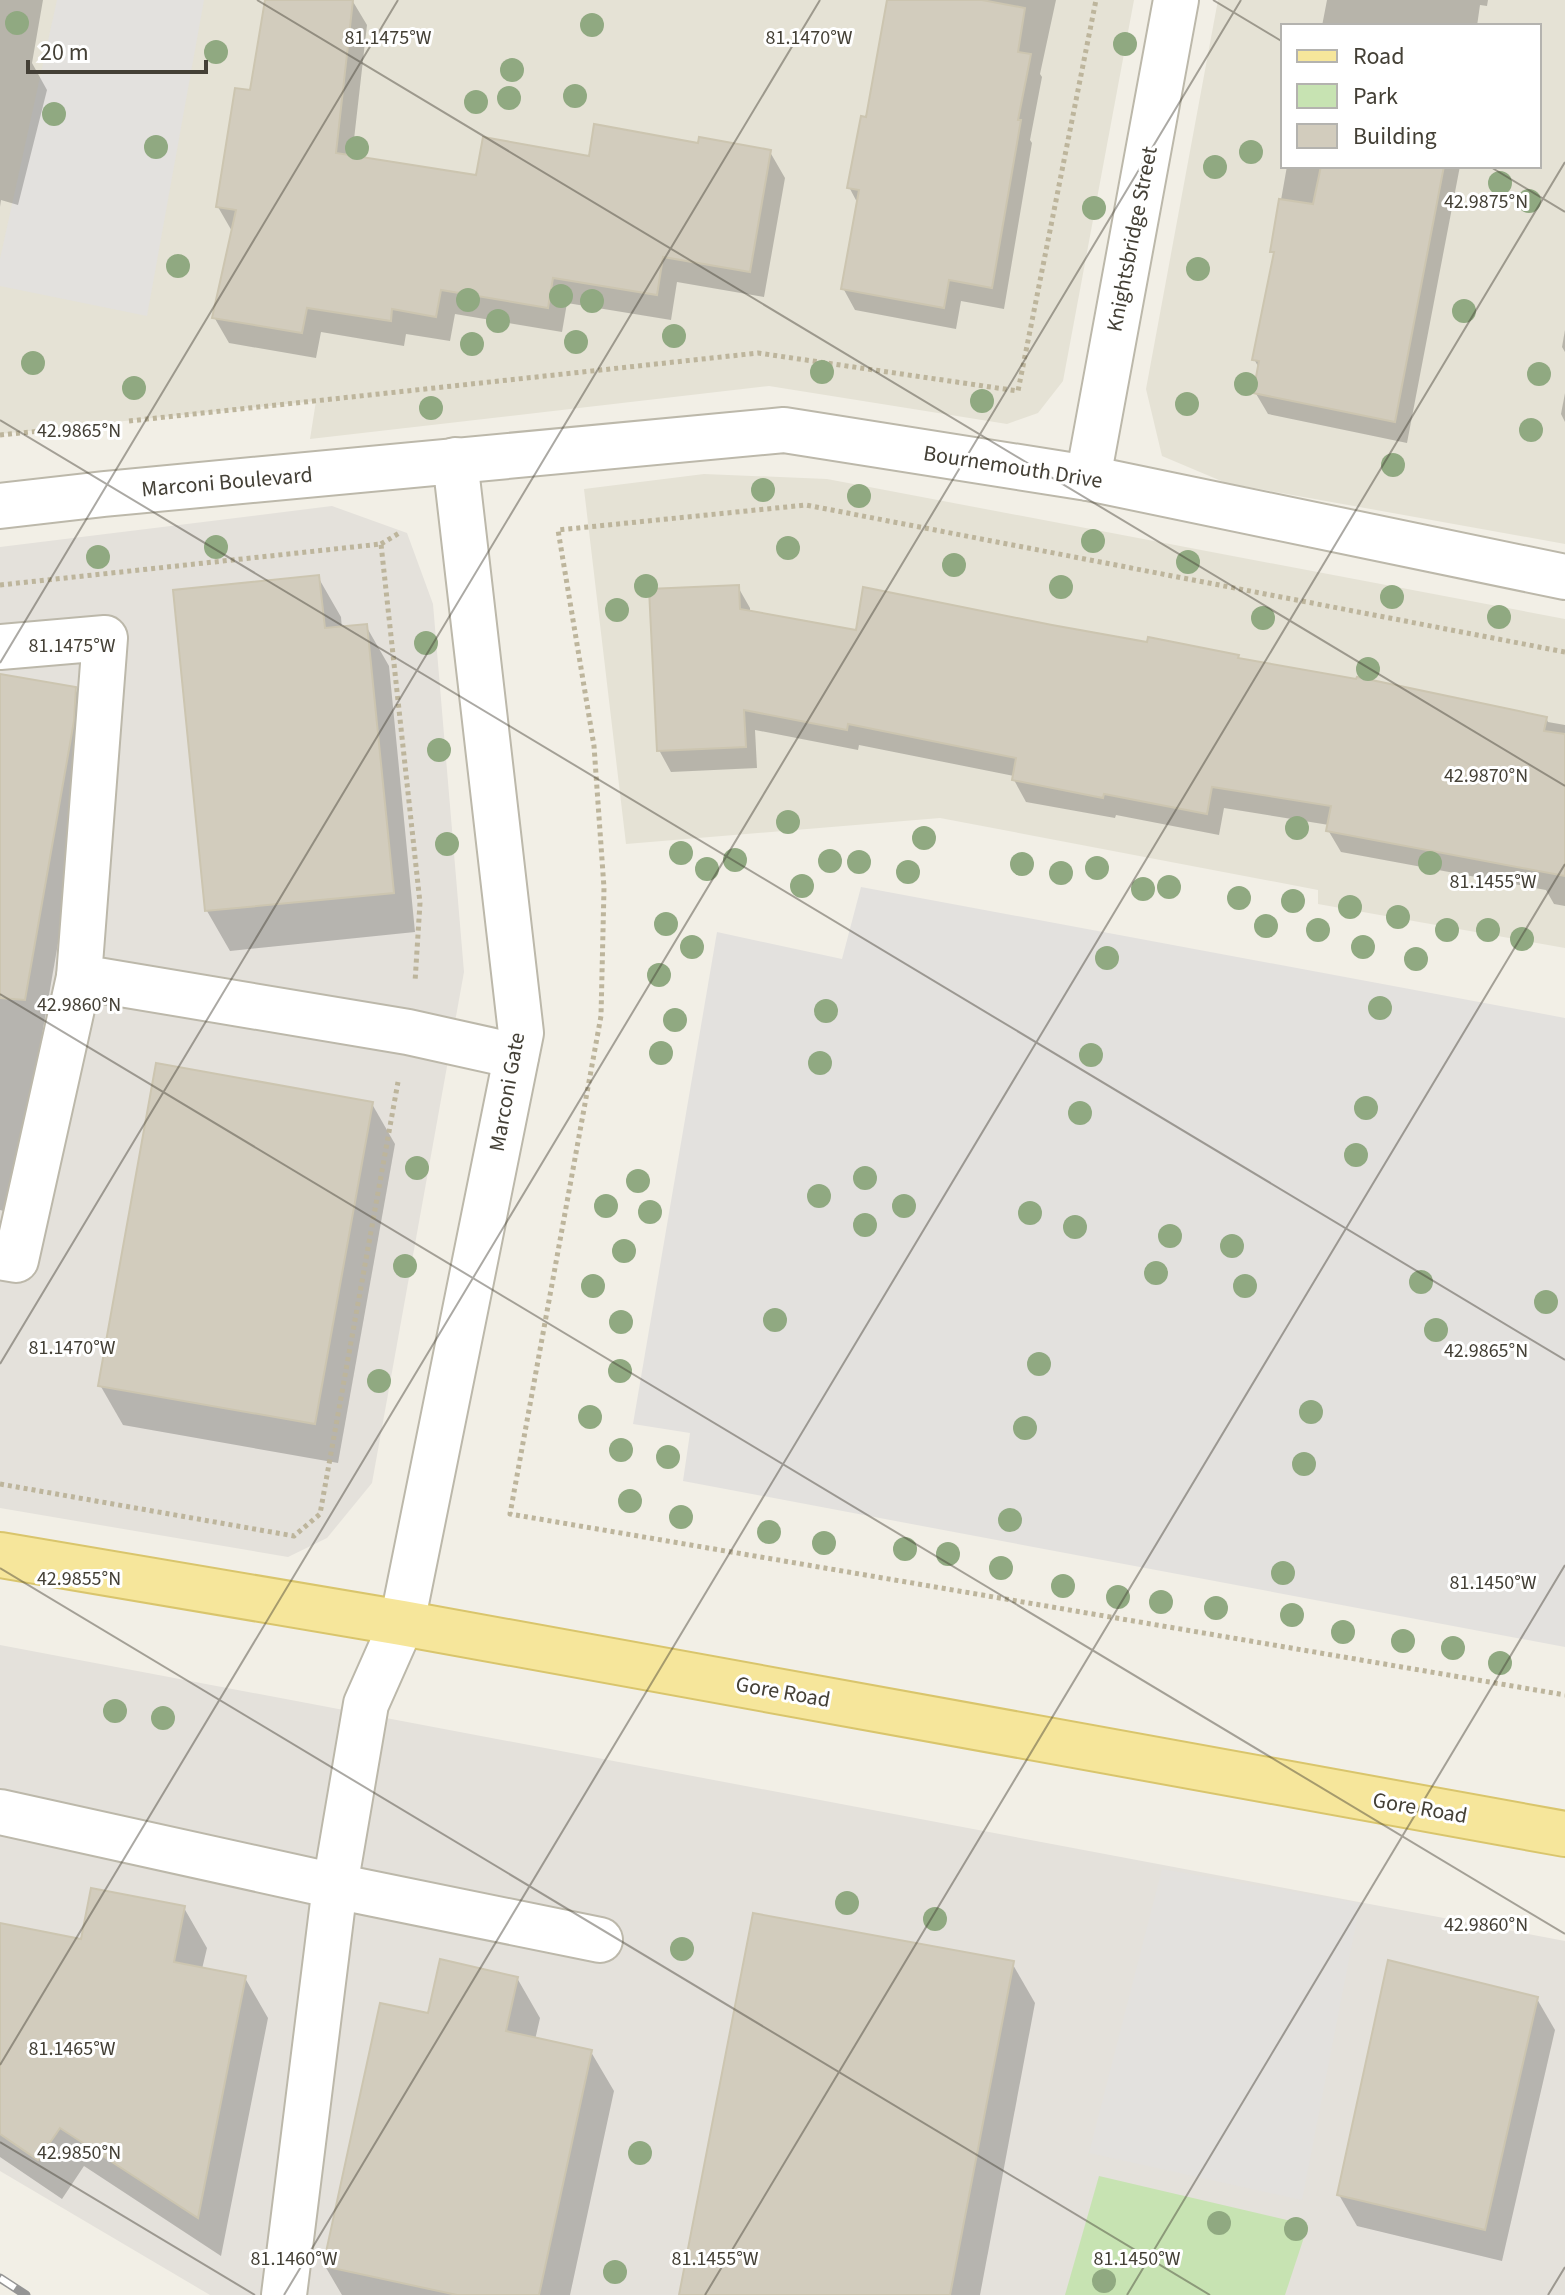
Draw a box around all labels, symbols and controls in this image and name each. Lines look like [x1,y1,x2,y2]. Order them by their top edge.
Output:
scale bar [28,24,206,74]
text: 81.1475°W [345,24,432,52]
text: 81.1470°W [766,24,853,52]
legend [1281,24,1541,168]
text: 20 m [40,35,89,70]
text: Road [1353,39,1405,74]
text: Park [1353,79,1398,114]
text: Building [1353,119,1437,154]
street label: Knightsbridge Street [1098,143,1166,334]
text: 42.9875°N [1444,188,1528,216]
text: 42.9865°N [37,417,121,445]
street label: Bournemouth Drive [921,437,1105,497]
street label: Marconi Boulevard [140,459,314,505]
text: 81.1475°W [29,632,116,660]
text: 42.9870°N [1444,762,1528,790]
text: 81.1455°W [1450,868,1537,896]
text: 42.9860°N [37,991,121,1019]
street label: Marconi Gate [481,1030,533,1154]
text: 81.1470°W [29,1334,116,1362]
text: 42.9865°N [1444,1337,1528,1365]
text: 42.9855°N [37,1565,121,1593]
text: 81.1450°W [1450,1569,1537,1597]
street label: Gore Road [733,1668,833,1716]
street label: Gore Road [1370,1784,1470,1832]
text: 42.9860°N [1444,1911,1528,1939]
text: 81.1465°W [29,2035,116,2063]
text: 42.9850°N [37,2139,121,2167]
text: 81.1460°W [251,2245,338,2273]
text: 81.1455°W [672,2245,759,2273]
text: 81.1450°W [1094,2245,1181,2273]

